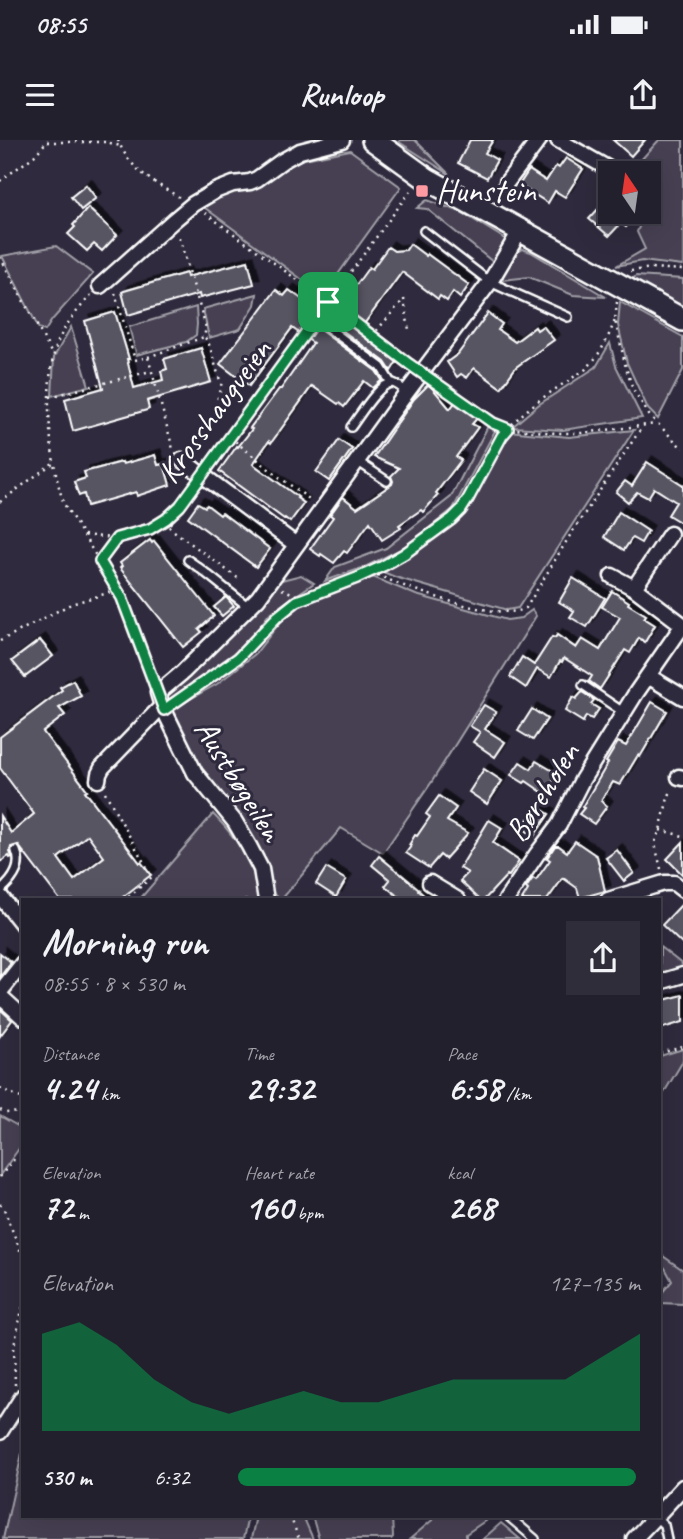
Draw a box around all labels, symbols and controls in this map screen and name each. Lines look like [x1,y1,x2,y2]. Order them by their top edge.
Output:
text: 08:55 [35,8,86,41]
text: Runloop [300,74,383,115]
icon: menu [21,76,59,114]
icon: share [624,76,662,114]
north arrow [598,161,662,224]
map controls [598,161,661,224]
place label: Hunstein [436,170,537,212]
marker: Hunstein [414,183,430,199]
pin [298,272,358,332]
icon: arrive [309,283,347,321]
street label: Krosshaugveien [148,330,281,491]
street label: Austbøgeilen [185,711,294,851]
street label: Børeholen [495,734,589,849]
text: Morning run [42,919,208,966]
button: share [566,921,640,995]
text: 08:55 · 8 × 530 m [42,969,185,998]
text: Distance [42,1042,99,1066]
text: Time [245,1042,274,1066]
text: Pace [447,1042,477,1066]
text: 4.24 [42,1066,96,1111]
text: 29:32 [245,1066,314,1111]
text: 6:58 [447,1066,502,1111]
text: km [96,1082,119,1106]
text: /km [502,1082,531,1106]
text: Elevation [42,1161,100,1185]
text: Heart rate [245,1161,314,1185]
text: kcal [447,1161,472,1185]
text: 72 [42,1185,73,1230]
text: 160 [245,1185,293,1230]
text: 268 [447,1185,495,1230]
text: m [73,1201,89,1225]
text: bpm [293,1201,323,1225]
text: Elevation [42,1269,113,1298]
text: 127–135 m [549,1269,640,1298]
text: 530 m [42,1463,91,1492]
text: 6:32 [154,1463,190,1492]

